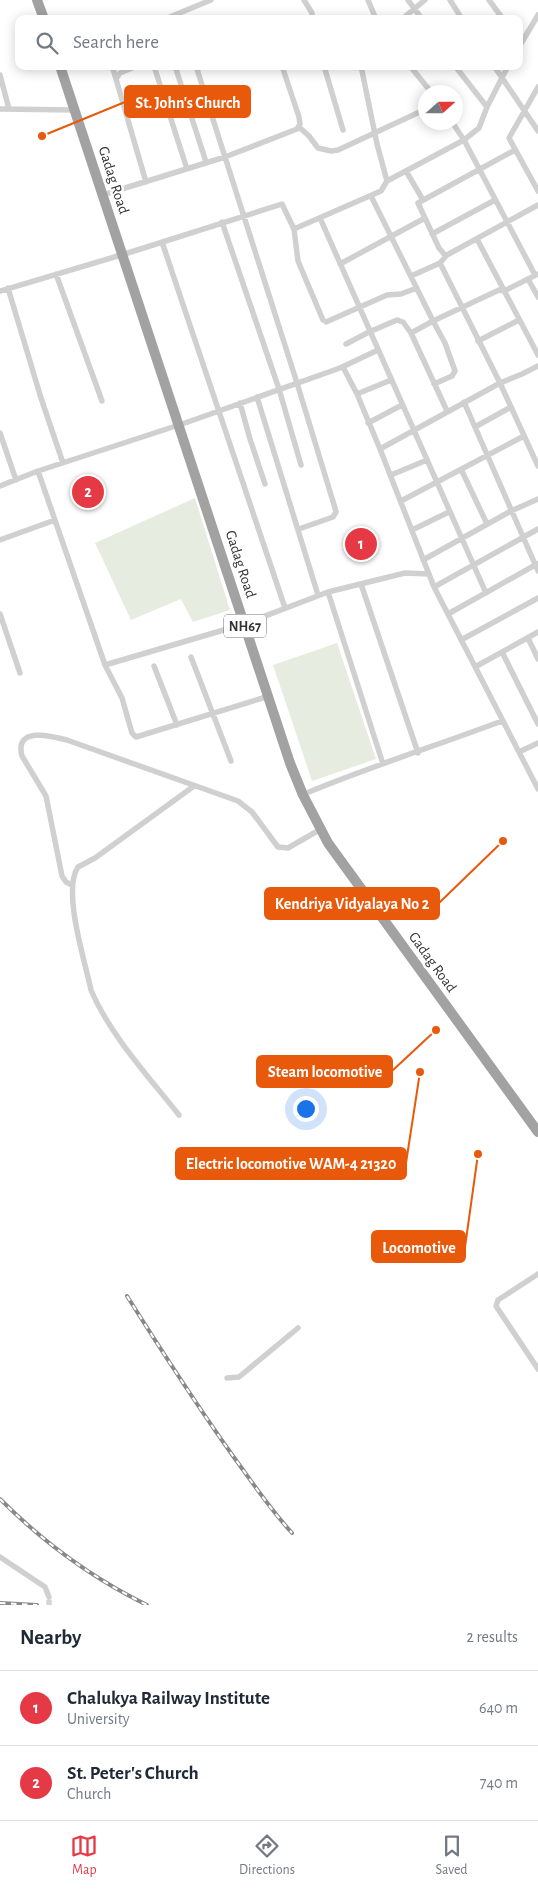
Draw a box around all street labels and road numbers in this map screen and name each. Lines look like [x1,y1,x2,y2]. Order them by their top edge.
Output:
street label: Gadag Road [96,145,132,216]
street label: Gadag Road [223,529,259,600]
road number: NH67 [224,614,266,638]
street label: Gadag Road [406,930,459,995]

